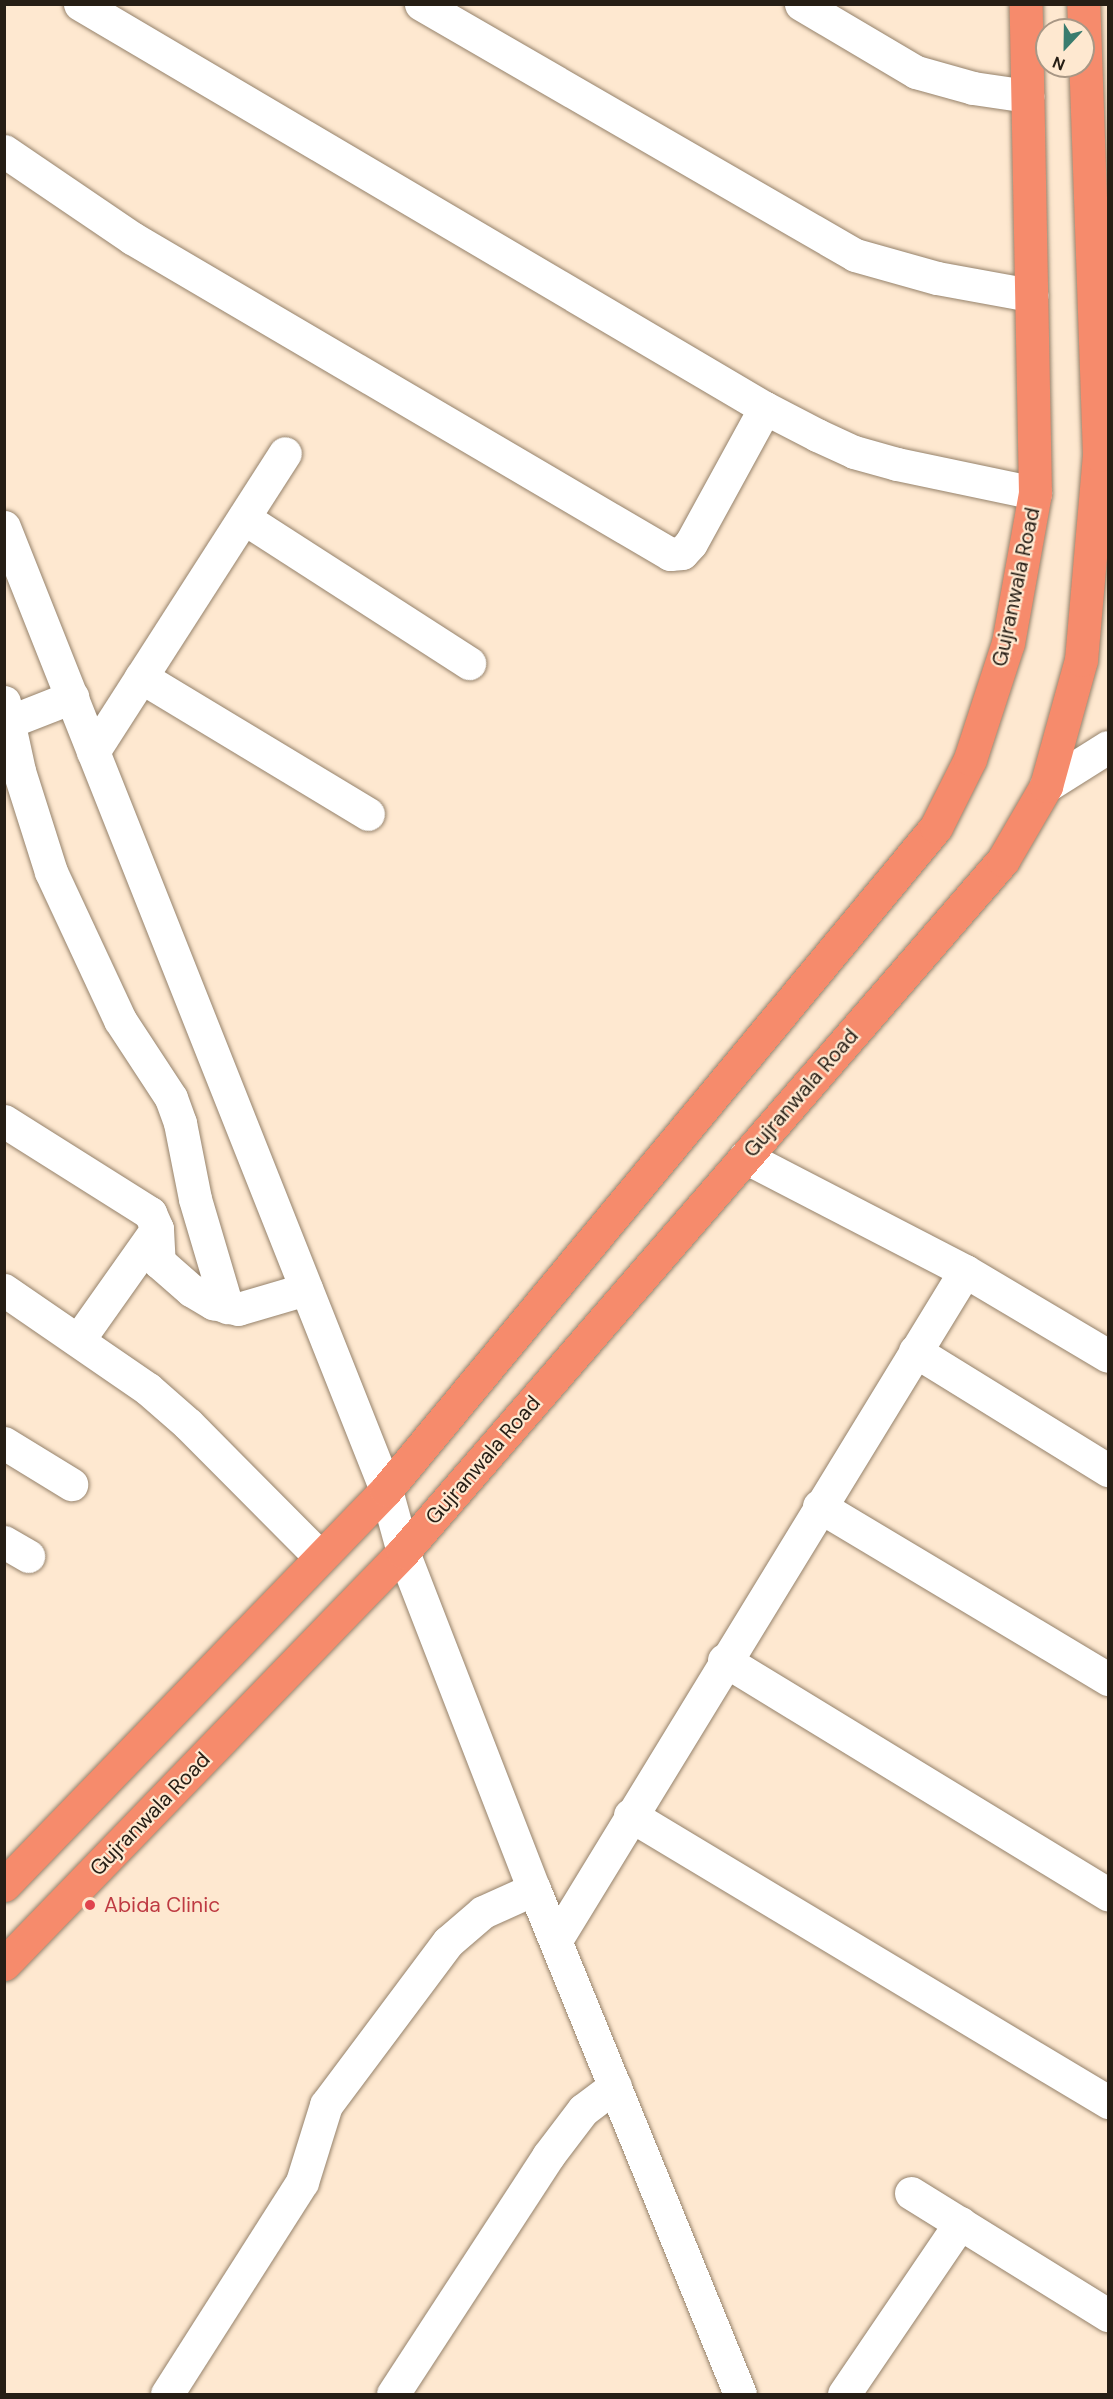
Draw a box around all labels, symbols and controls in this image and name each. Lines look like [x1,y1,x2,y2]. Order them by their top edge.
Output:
north arrow [1035,18,1095,78]
text: N [1049,51,1068,75]
street label: Gujranwala Road [987,505,1045,669]
street label: Gujranwala Road [738,1024,864,1162]
street label: Gujranwala Road [420,1391,546,1529]
street label: Gujranwala Road [85,1747,215,1881]
place label: Abida Clinic [104,1892,220,1918]
marker: Abida Clinic [81,1896,99,1914]

